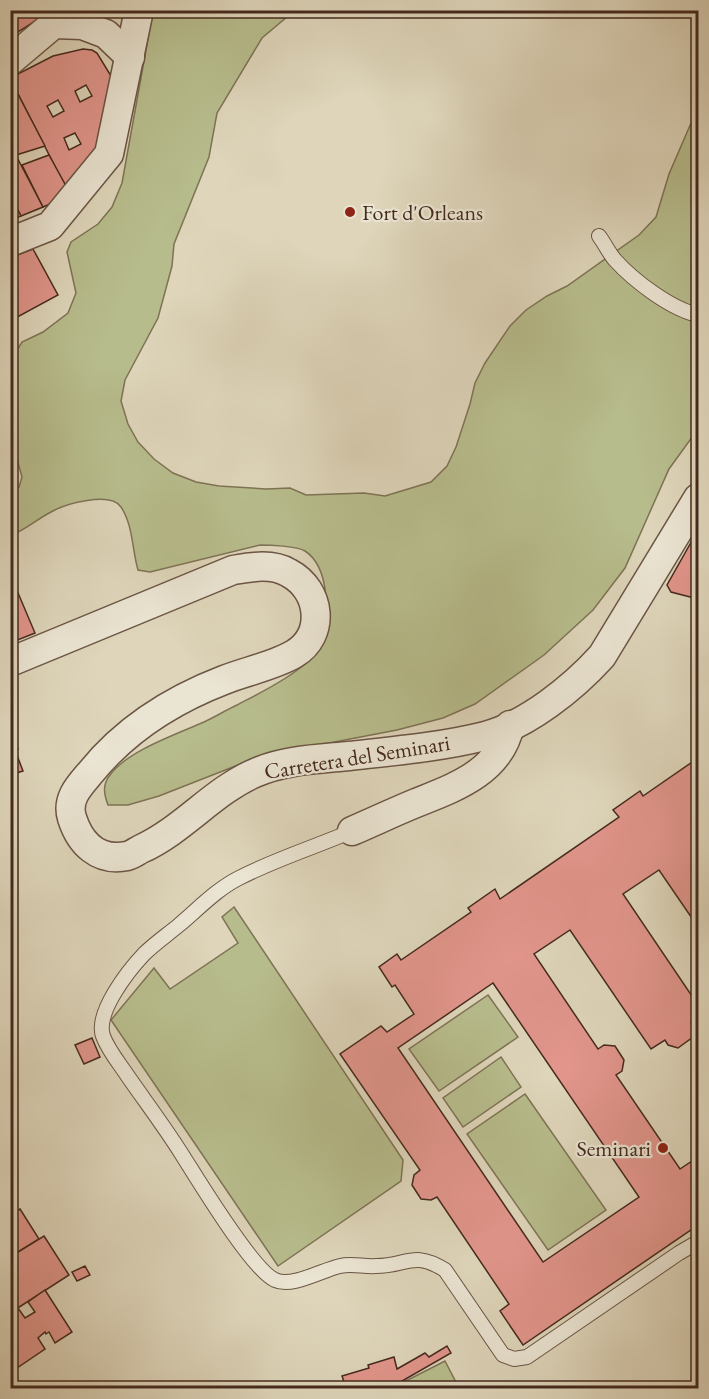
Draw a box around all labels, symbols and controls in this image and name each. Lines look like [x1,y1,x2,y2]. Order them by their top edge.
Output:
place label: Fort d'Orleans [362,198,483,227]
marker: Fort d'Orleans [343,205,357,219]
street label: Carretera del Seminari [262,728,452,786]
place label: Seminari [577,1134,651,1163]
marker: Seminari [656,1141,670,1155]

